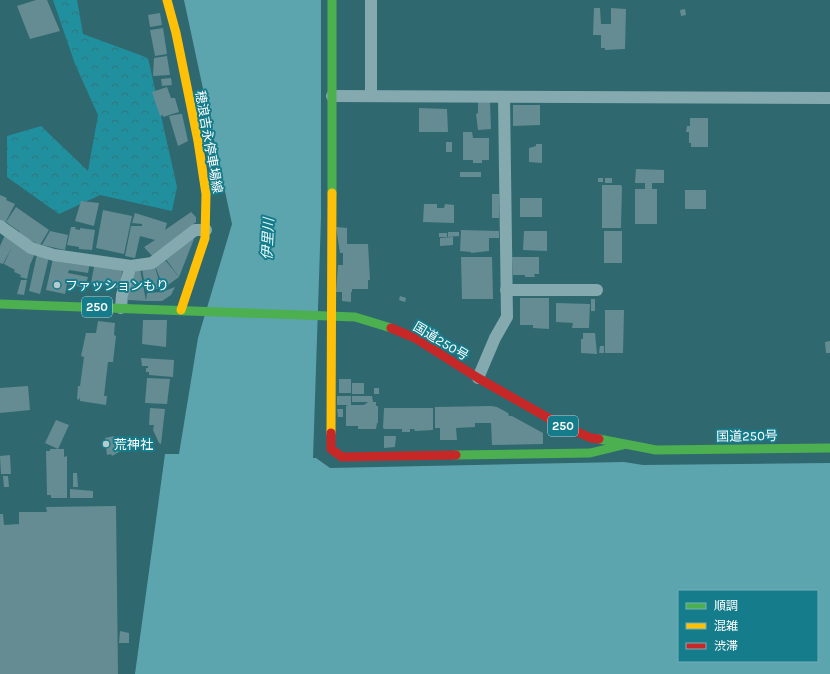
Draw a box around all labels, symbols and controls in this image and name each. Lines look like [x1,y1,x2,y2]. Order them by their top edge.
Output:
street label: 穂浪吉永停車場線 [193,89,225,195]
water label: 伊里川 [258,216,278,260]
place label: ファッションもり [65,278,169,293]
marker: ファッションもり [52,280,62,290]
road number: 250 [82,297,112,317]
street label: 国道250号 [411,319,471,363]
road number: 250 [548,416,578,436]
street label: 国道250号 [716,428,778,444]
place label: 荒神社 [114,437,153,452]
marker: 荒神社 [101,439,111,449]
legend [678,590,818,662]
text: 順調 [714,599,738,613]
text: 混雑 [714,619,738,633]
text: 渋滞 [714,639,738,653]

